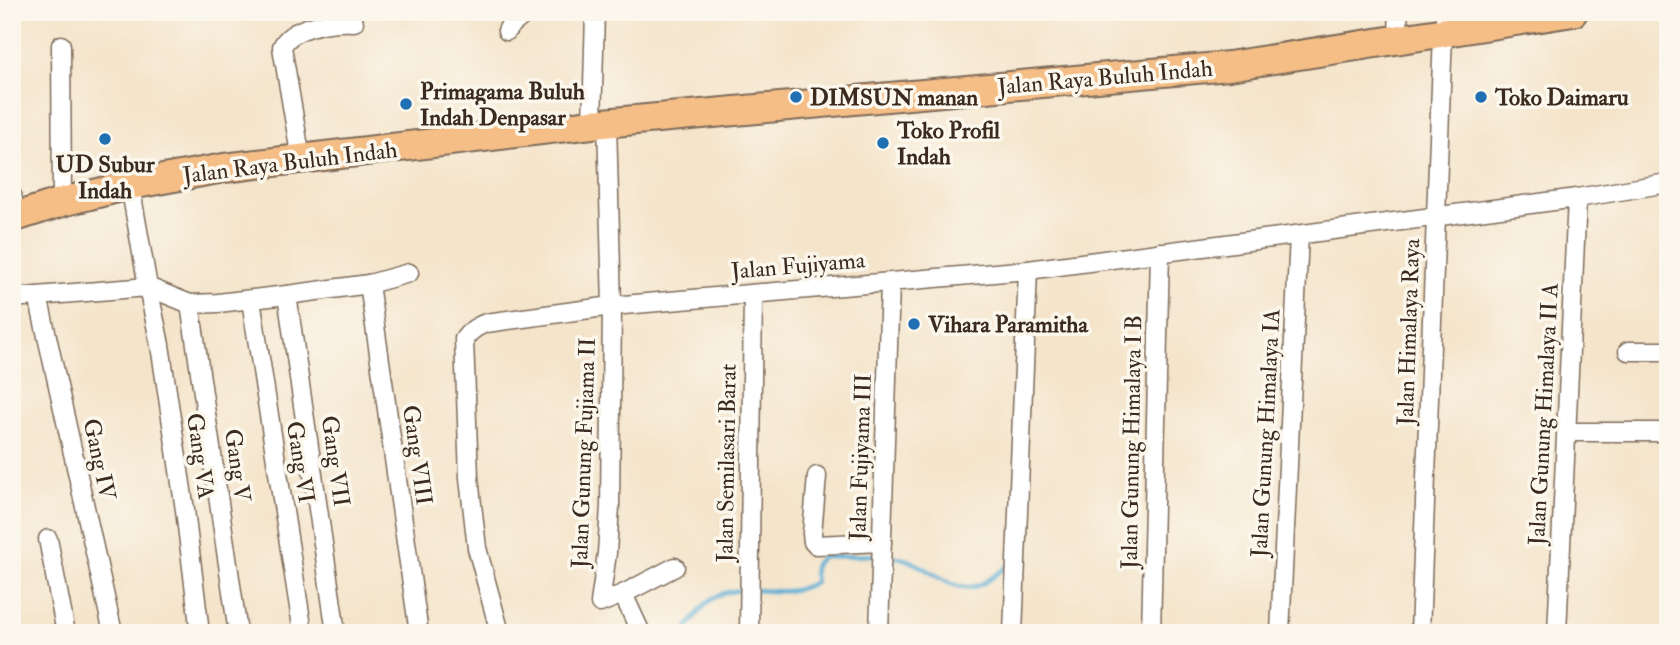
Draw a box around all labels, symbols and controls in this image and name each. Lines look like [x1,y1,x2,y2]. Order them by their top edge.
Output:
street label: Jalan Raya Buluh Indah [995,54,1214,101]
place label: Primagama Buluh Indah Denpasar [420,77,585,133]
place label: DIMSUN manan [810,83,978,112]
place label: Toko Daimaru [1494,83,1629,112]
marker: DIMSUN manan [788,89,804,105]
marker: Toko Daimaru [1473,89,1489,105]
marker: Primagama Buluh Indah Denpasar [398,96,414,112]
place label: Toko Profil Indah [896,116,1001,171]
marker: UD Subur Indah [97,131,113,147]
street label: Jalan Raya Buluh Indah [180,135,399,190]
marker: Toko Profil Indah [875,135,891,151]
place label: UD Subur Indah [55,150,155,205]
street label: Jalan Himalaya Raya [1391,237,1426,427]
street label: Jalan Fujiyama [729,245,867,286]
street label: Jalan Gunung Himalaya II A [1522,282,1565,547]
street label: Jalan Gunung Himalaya IA [1244,308,1287,559]
place label: Vihara Paramitha [927,310,1089,339]
street label: Jalan Gunung Himalaya I B [1115,315,1148,570]
marker: Vihara Paramitha [906,316,922,332]
street label: Jalan Gunung Fujiama II [565,337,602,570]
street label: Jalan Semilasari Barat [710,363,743,564]
street label: Jalan Fujiyama III [843,373,878,542]
street label: Gang VIII [396,403,439,507]
street label: Gang VA [180,411,221,501]
street label: Gang VII [315,414,356,508]
street label: Gang IV [77,416,122,503]
street label: Gang VI [280,419,321,505]
street label: Gang V [218,427,257,504]

